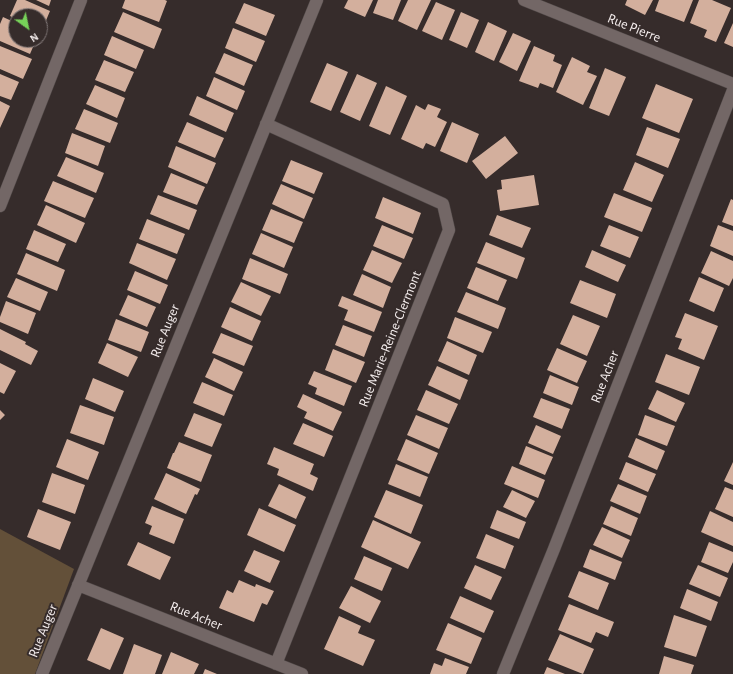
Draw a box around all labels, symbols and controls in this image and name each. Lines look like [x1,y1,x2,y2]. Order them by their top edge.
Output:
north arrow [8,8,48,48]
street label: Rue Pierre [605,10,663,46]
text: N [28,31,40,44]
street label: Rue Marie-Reine-Clermont [355,269,425,409]
street label: Rue Auger [147,302,183,360]
street label: Rue Acher [587,348,623,406]
street label: Rue Acher [167,598,225,634]
street label: Rue Auger [25,602,61,660]

